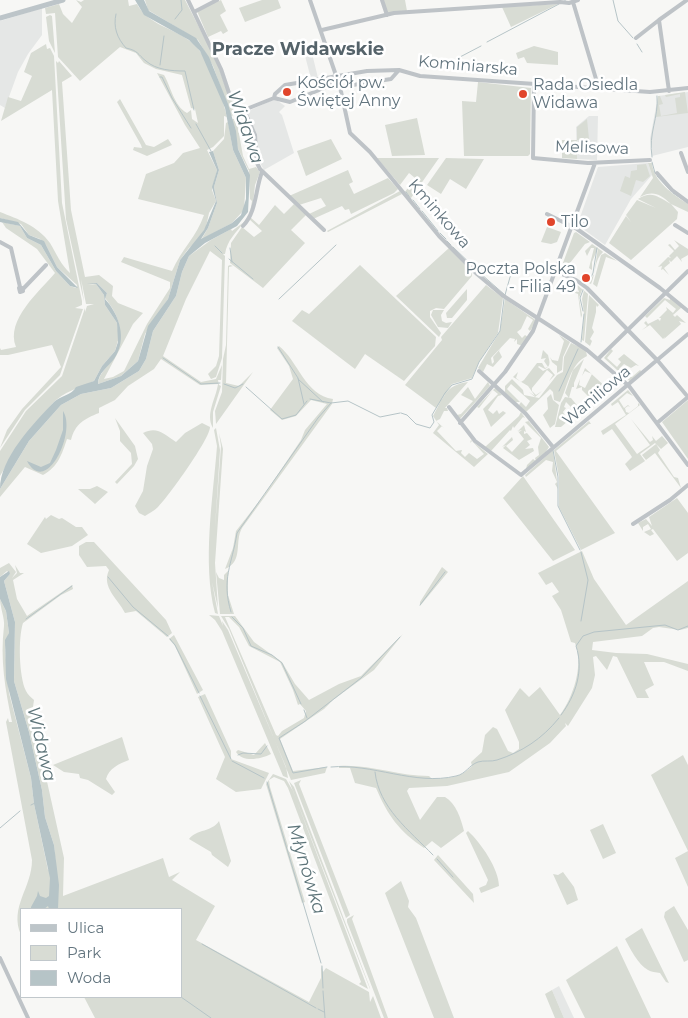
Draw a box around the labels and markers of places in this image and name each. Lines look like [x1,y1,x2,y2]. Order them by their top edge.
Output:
place label: Kościół pw. Świętej Anny [297,73,400,111]
place label: Rada Osiedla Widawa [533,75,638,113]
marker: Kościół pw. Świętej Anny [281,86,293,98]
marker: Rada Osiedla Widawa [517,88,529,100]
place label: Tilo [561,212,589,232]
marker: Tilo [545,216,557,228]
place label: Poczta Polska - Filia 49 [466,259,576,297]
marker: Poczta Polska - Filia 49 [580,272,592,284]

